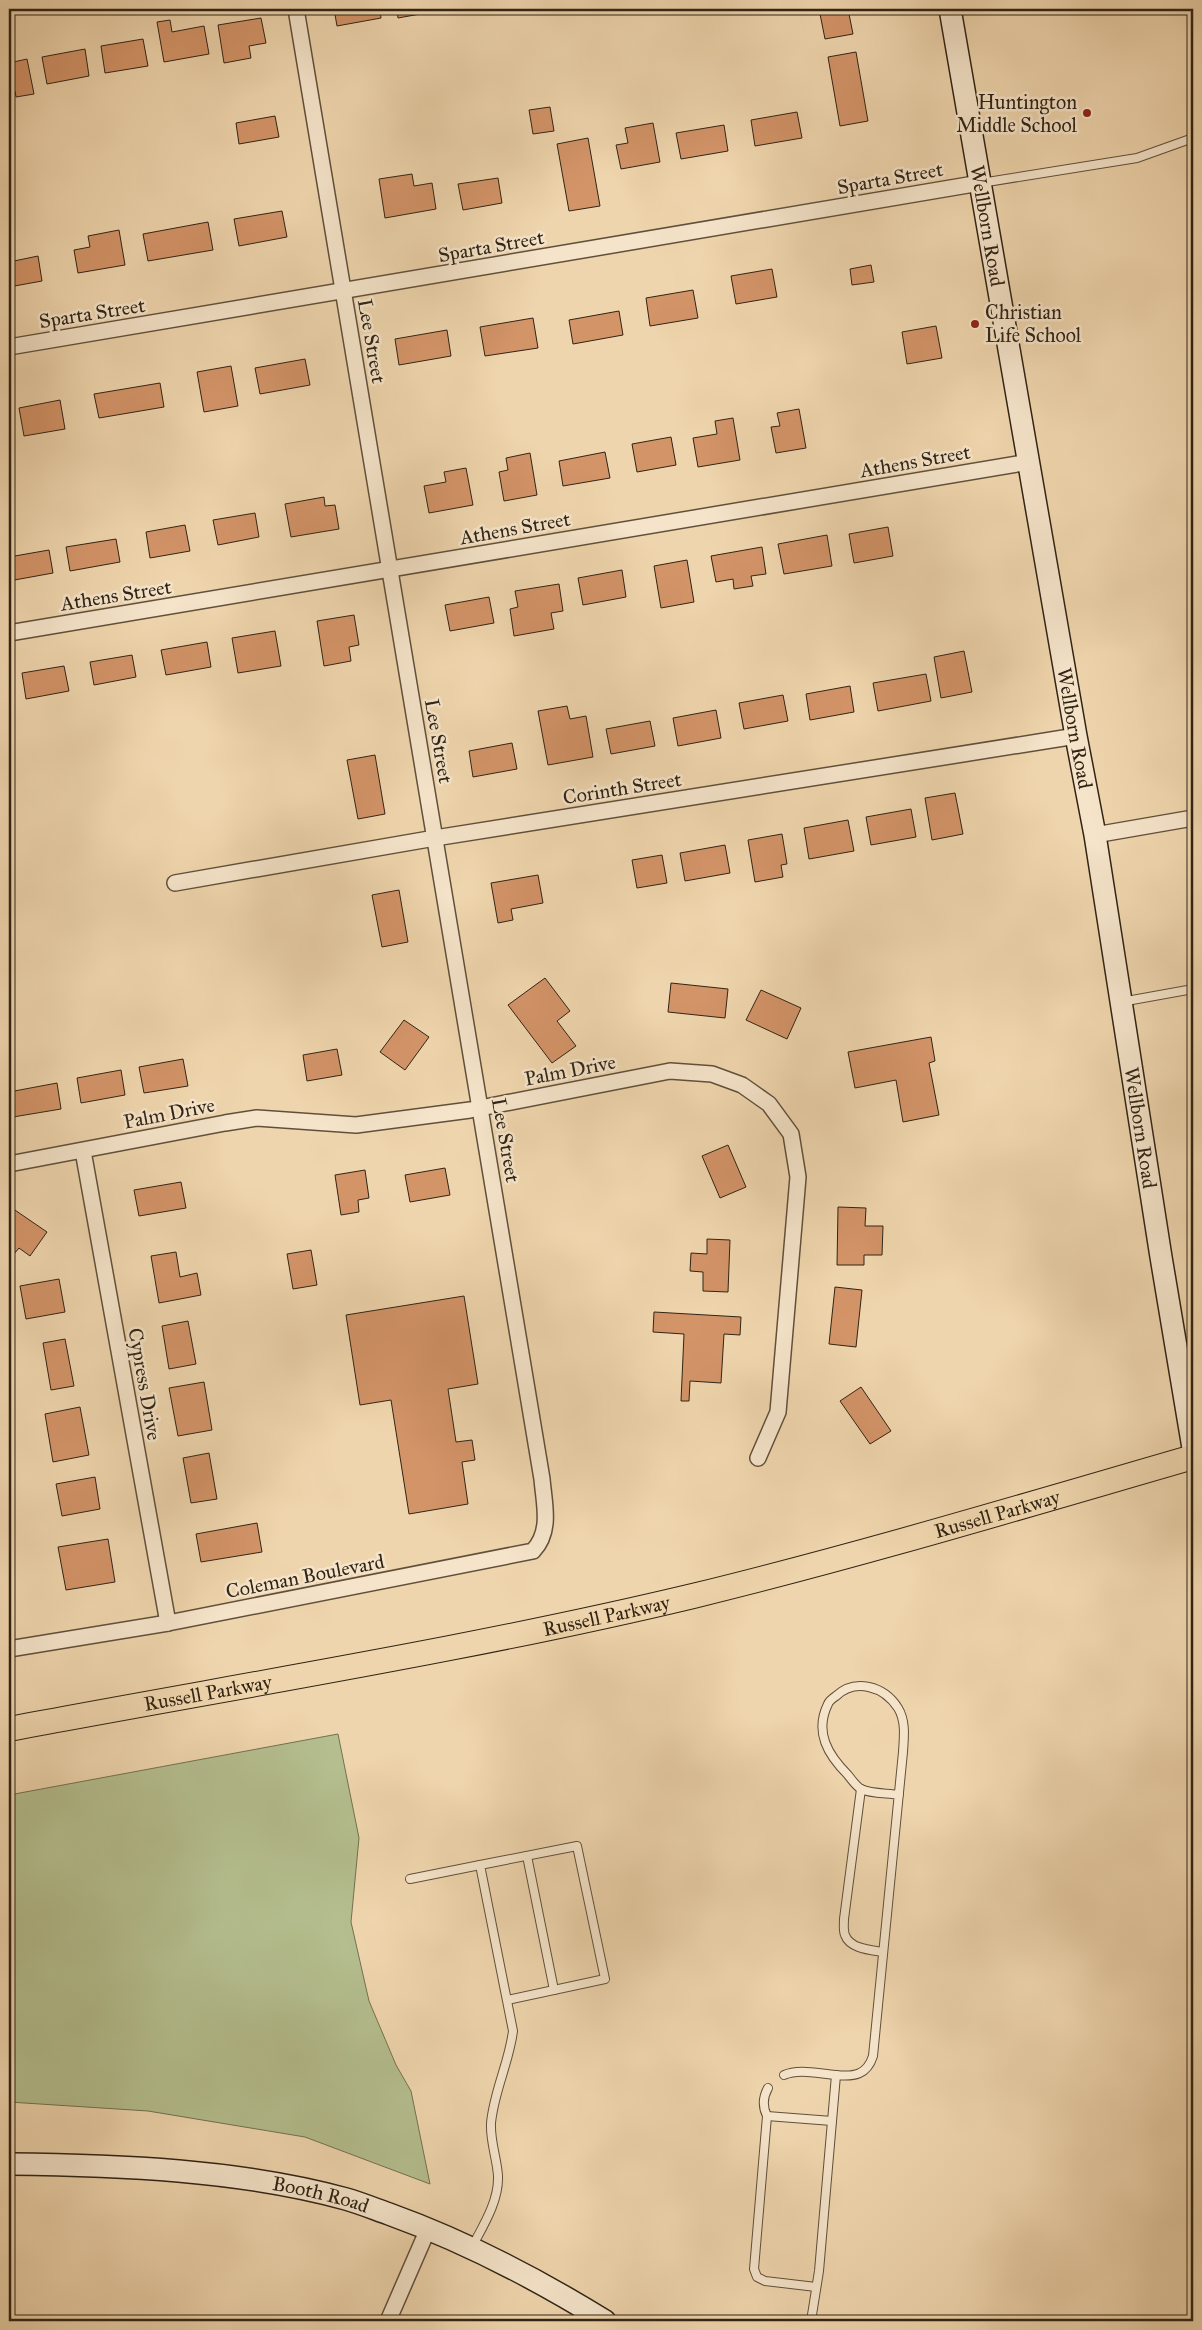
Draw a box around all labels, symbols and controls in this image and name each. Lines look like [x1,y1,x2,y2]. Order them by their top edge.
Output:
place label: Huntington Middle School [956,90,1078,137]
marker: Huntington Middle School [1081,107,1093,119]
street label: Sparta Street [835,157,945,199]
street label: Wellborn Road [965,163,1010,288]
street label: Sparta Street [436,225,546,267]
street label: Sparta Street [37,293,147,333]
street label: Lee Street [353,297,391,385]
place label: Christian Life School [985,300,1082,347]
marker: Christian Life School [969,318,981,330]
street label: Athens Street [857,439,972,483]
street label: Athens Street [457,506,572,550]
street label: Athens Street [58,574,173,616]
street label: Wellborn Road [1052,666,1098,791]
street label: Lee Street [420,697,458,785]
street label: Corinth Street [561,767,683,809]
street label: Palm Drive [522,1049,618,1091]
street label: Wellborn Road [1119,1065,1162,1190]
street label: Palm Drive [121,1092,217,1134]
street label: Lee Street [487,1096,525,1184]
street label: Cypress Drive [123,1326,167,1442]
street label: Russell Parkway [932,1484,1063,1543]
street label: Coleman Boulevard [224,1549,386,1603]
street label: Russell Parkway [541,1590,673,1641]
street label: Russell Parkway [142,1669,274,1716]
street label: Booth Road [271,2171,372,2218]

